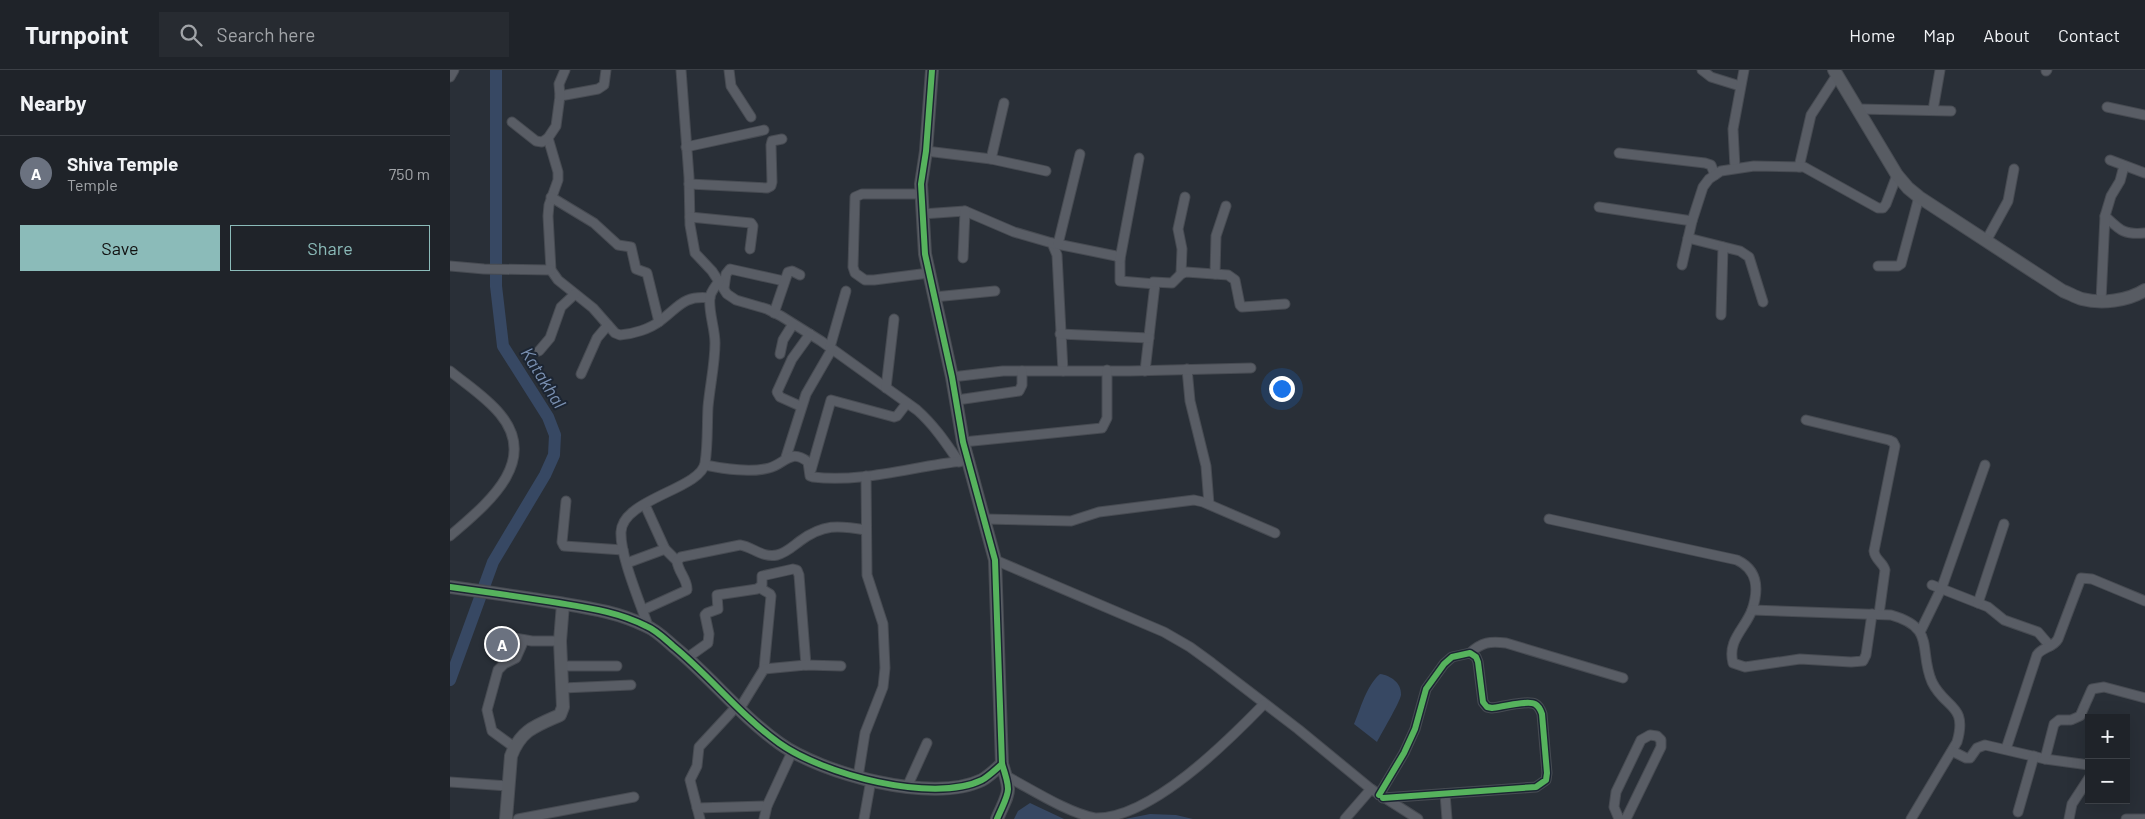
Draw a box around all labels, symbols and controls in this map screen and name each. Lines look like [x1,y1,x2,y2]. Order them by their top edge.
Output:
search box [159,12,509,57]
text: Turnpoint [25,20,129,49]
icon: search [177,21,205,49]
text: Search here [217,23,315,46]
text: Home [1849,24,1895,46]
text: Map [1923,24,1955,46]
text: About [1983,24,2030,46]
text: Contact [2058,24,2120,46]
text: Nearby [20,90,86,115]
text: Shiva Temple [67,152,178,175]
text: A [31,164,41,183]
text: 750 m [389,164,430,183]
text: Temple [67,175,118,194]
button: Save [20,225,220,271]
button: Share [230,225,430,271]
water label: Katakhal [517,343,571,412]
your location [1269,376,1295,402]
pin: A [486,625,518,663]
map controls [2085,714,2130,804]
button: + [2085,714,2130,759]
button: − [2085,759,2130,804]

